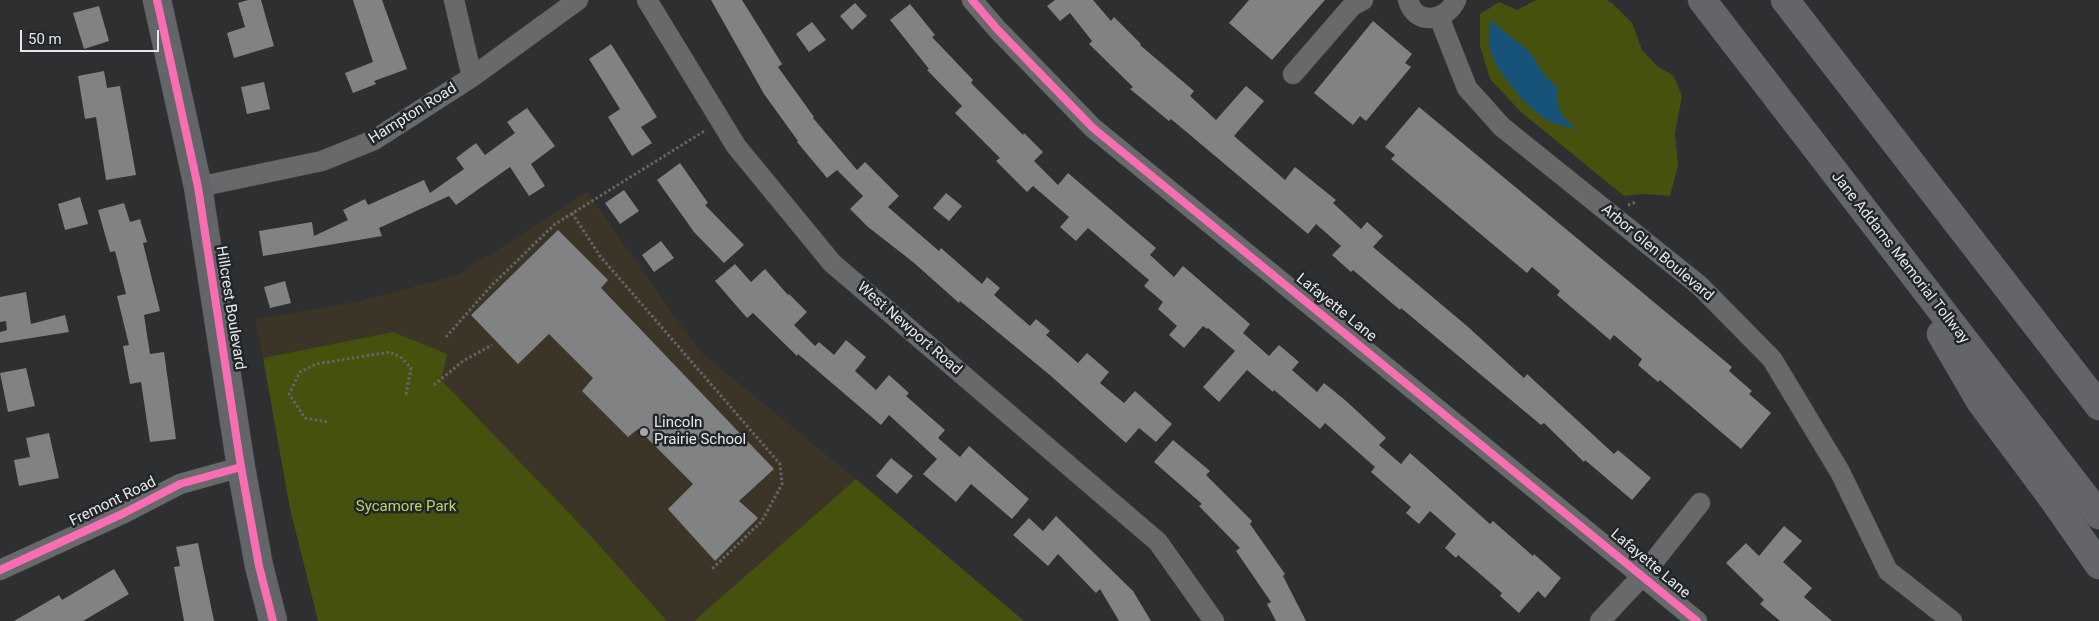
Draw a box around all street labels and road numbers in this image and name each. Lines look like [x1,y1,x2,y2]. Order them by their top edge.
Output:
street label: Hampton Road [366,80,460,148]
street label: Jane Addams Memorial Tollway [1827,168,1973,348]
street label: Arbor Glen Boulevard [1597,201,1717,305]
street label: Hillcrest Boulevard [211,245,249,371]
street label: Lafayette Lane [1292,270,1380,346]
street label: West Newport Road [853,279,965,379]
street label: Fremont Road [67,473,159,531]
street label: Lafayette Lane [1607,525,1693,603]

